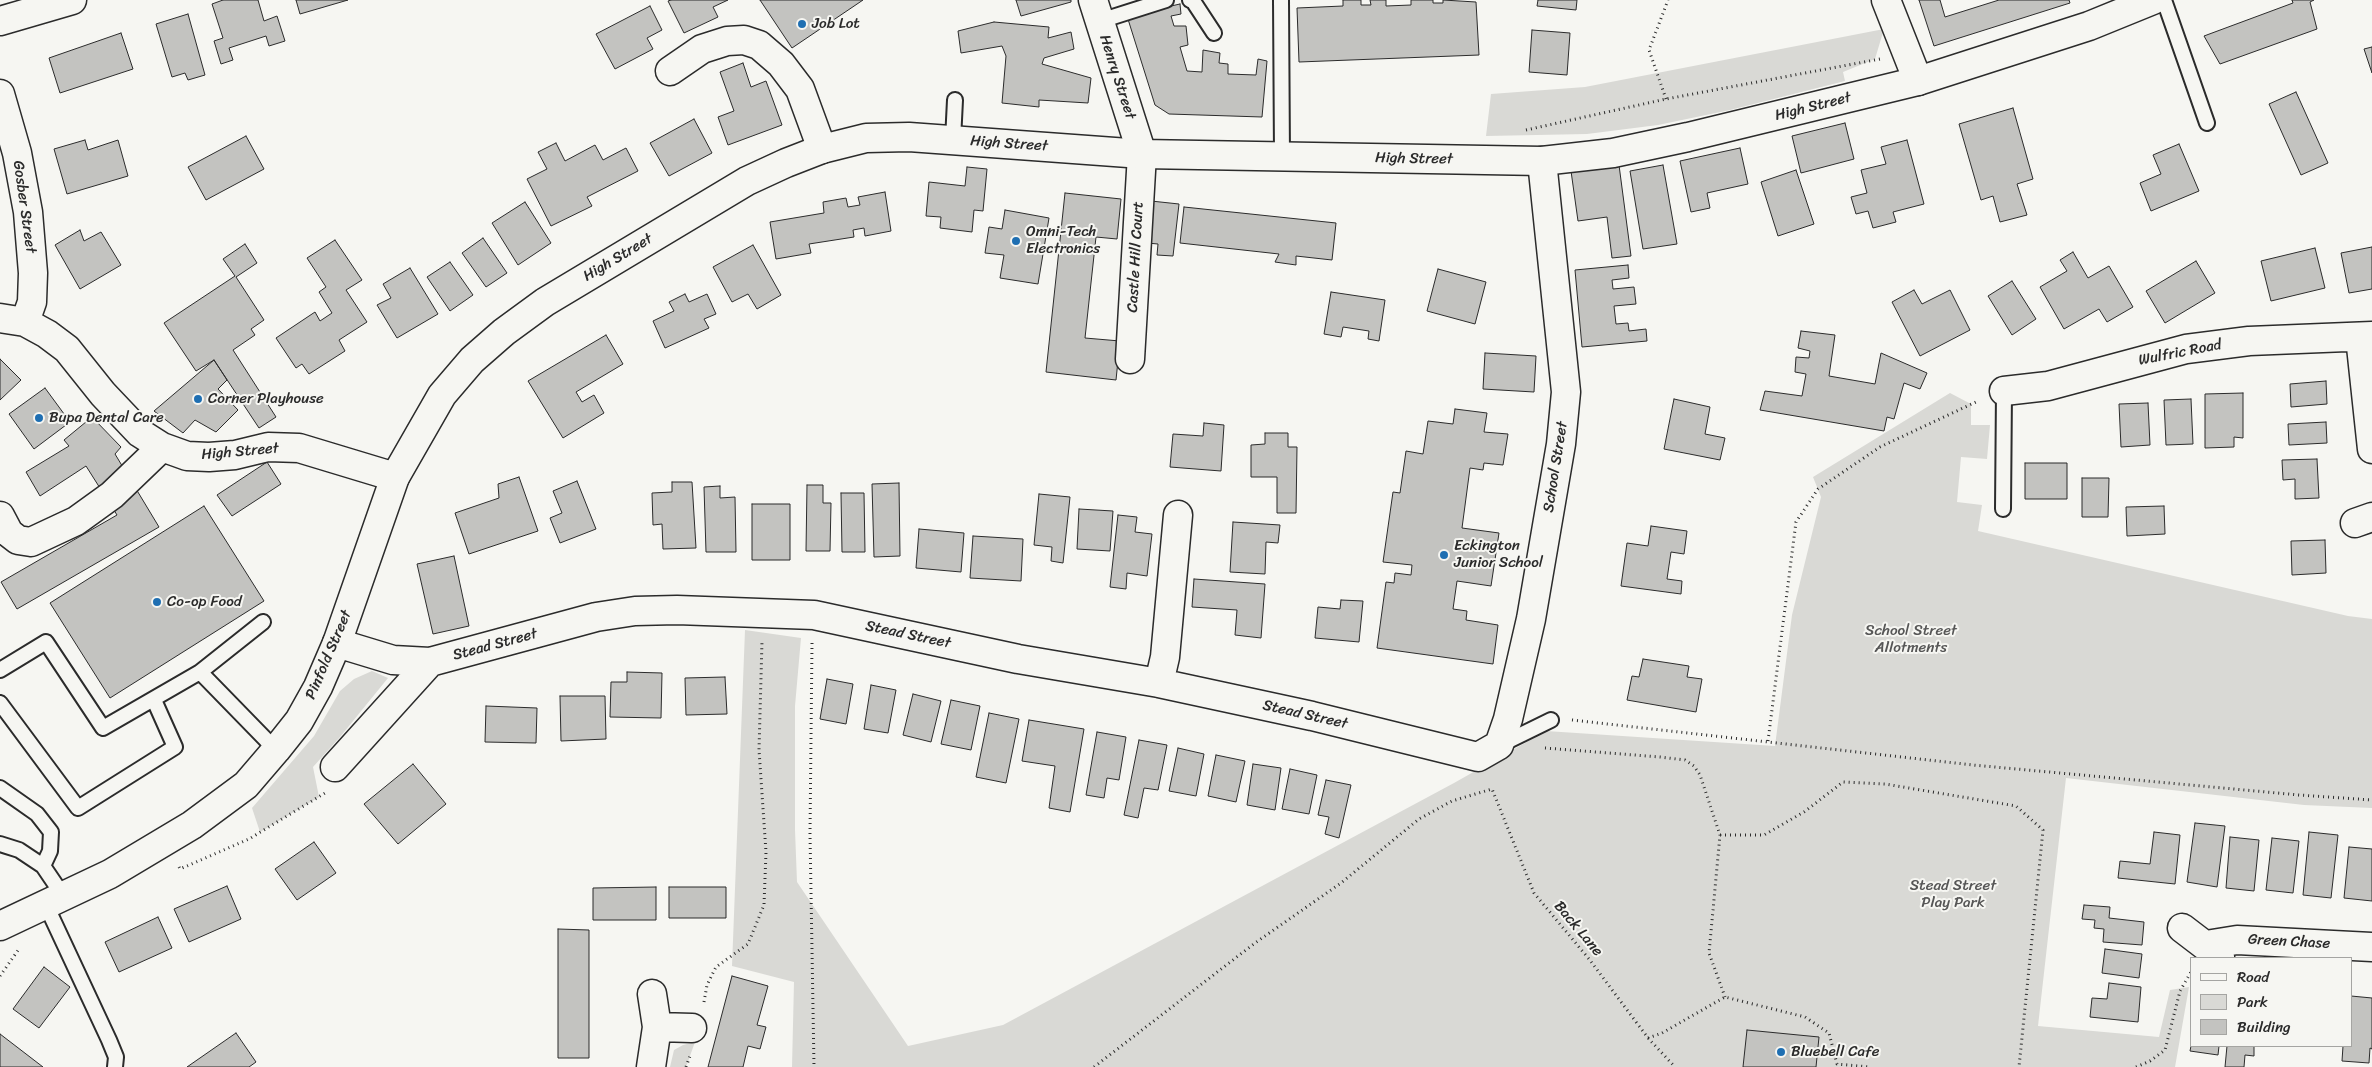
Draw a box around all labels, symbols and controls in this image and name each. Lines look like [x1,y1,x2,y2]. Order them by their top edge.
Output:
place label: Job Lot [812,15,860,33]
marker: Job Lot [796,18,808,30]
street label: Henry Street [1095,32,1139,122]
street label: High Street [1773,89,1853,125]
street label: High Street [970,132,1048,156]
street label: High Street [1375,149,1453,169]
street label: Gosber Street [9,160,39,254]
street label: Castle Hill Court [1124,201,1148,313]
place label: Omni-Tech Electronics [1026,223,1100,258]
street label: High Street [580,230,656,286]
marker: Omni-Tech Electronics [1010,235,1022,247]
street label: Wulfric Road [2137,336,2223,370]
place label: Corner Playhouse [208,390,324,408]
marker: Corner Playhouse [192,393,204,405]
place label: Bupa Dental Care [49,409,164,427]
marker: Bupa Dental Care [33,412,45,424]
street label: School Street [1540,420,1572,514]
street label: High Street [201,440,279,464]
place label: Eckington Junior School [1454,537,1543,572]
marker: Eckington Junior School [1438,549,1450,561]
place label: Co-op Food [167,593,242,611]
marker: Co-op Food [151,596,163,608]
street label: Pinfold Street [302,608,356,702]
street label: Stead Street [864,617,952,653]
park label: School Street Allotments [1865,622,1957,657]
street label: Stead Street [451,625,539,665]
street label: Stead Street [1261,696,1349,734]
park label: Stead Street Play Park [1910,877,1996,912]
street label: Back Lane [1550,898,1606,960]
street label: Green Chase [2247,931,2331,953]
legend [2190,957,2352,1047]
text: Road [2237,964,2269,990]
text: Park [2237,989,2268,1015]
text: Building [2237,1014,2291,1040]
place label: Bluebell Cafe [1791,1043,1879,1061]
marker: Bluebell Cafe [1775,1046,1787,1058]

